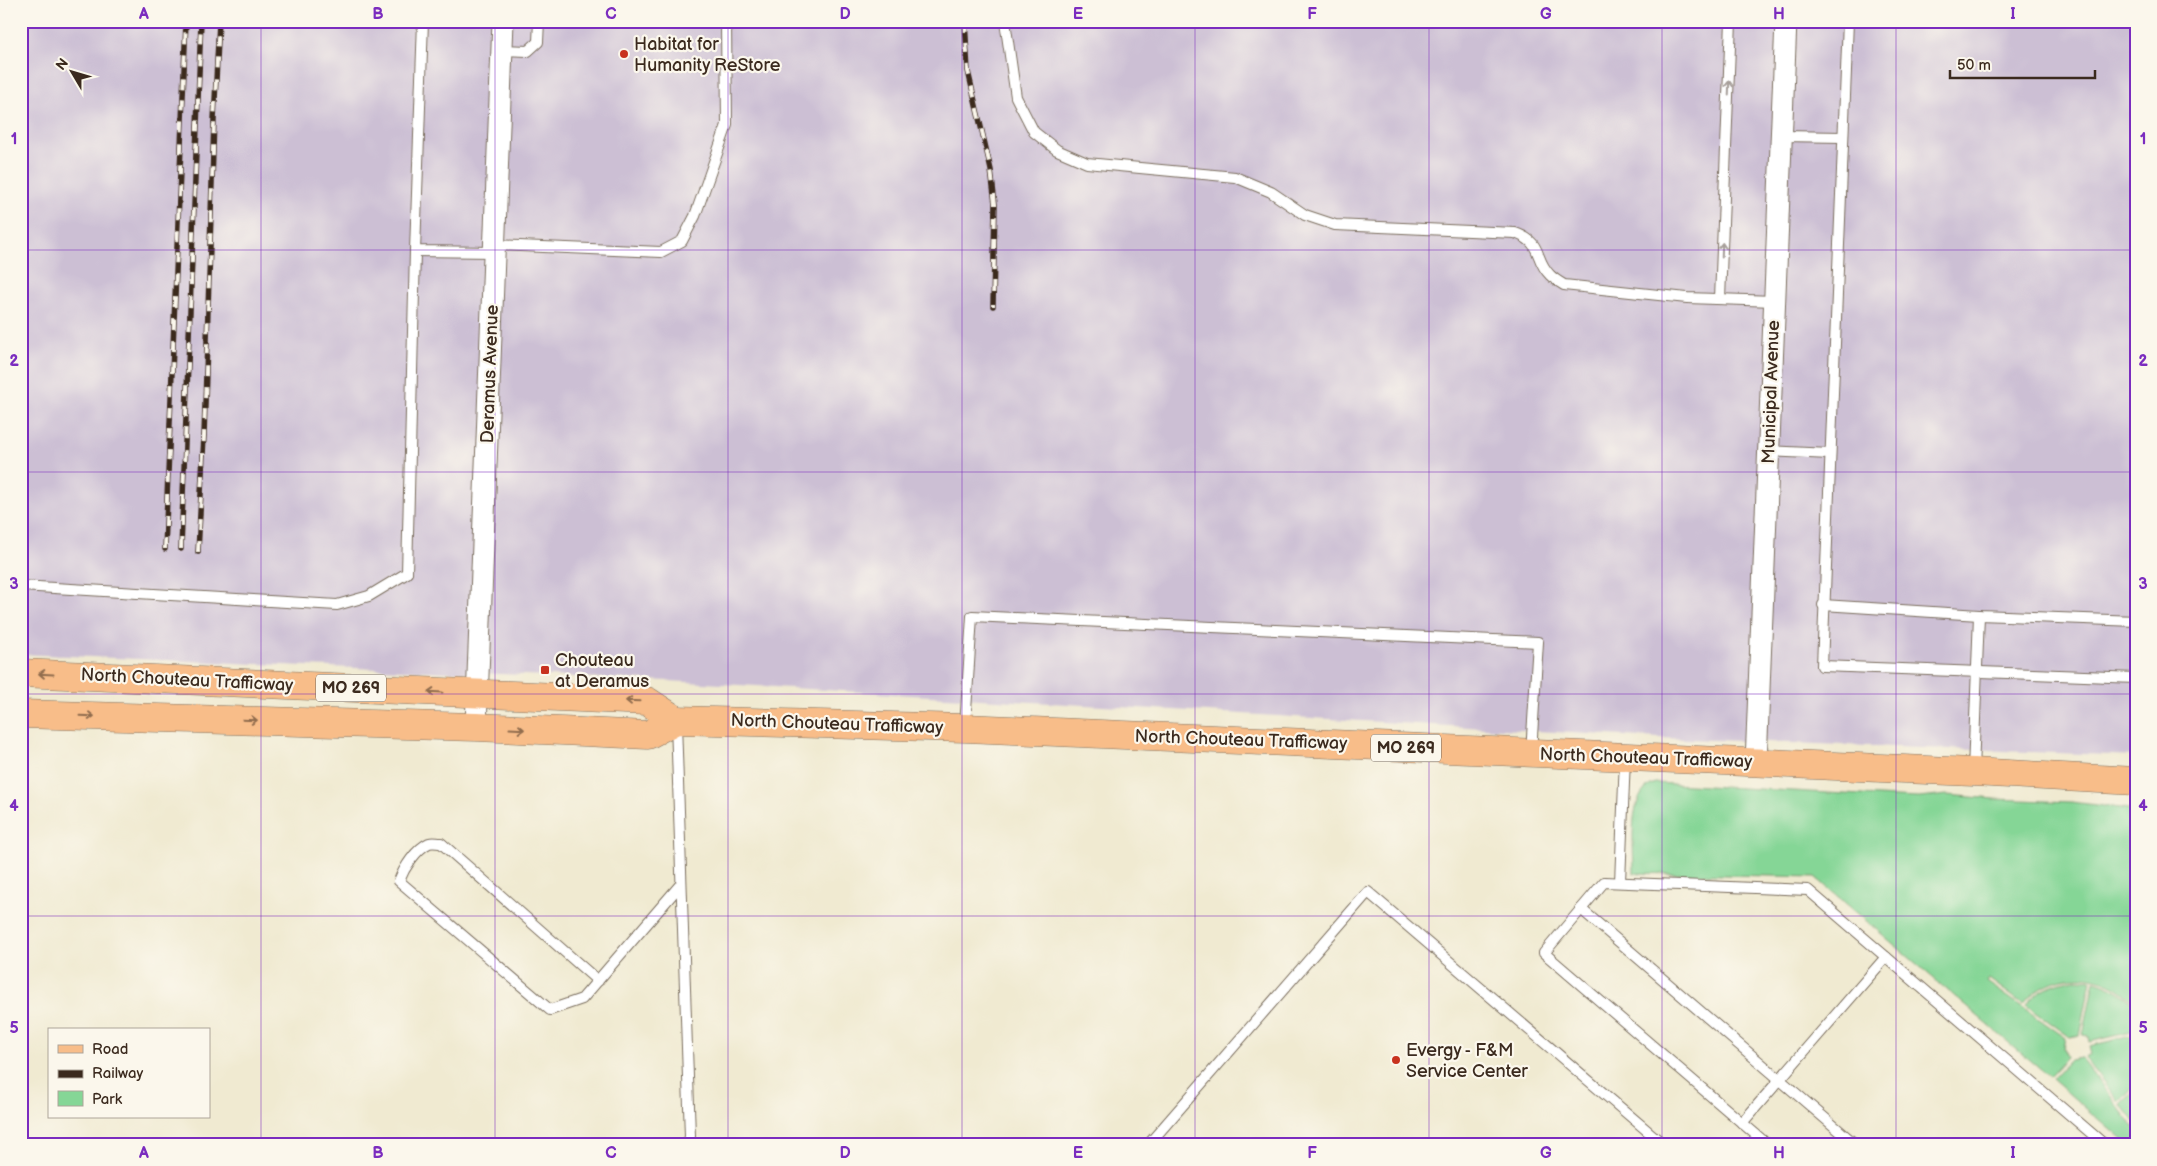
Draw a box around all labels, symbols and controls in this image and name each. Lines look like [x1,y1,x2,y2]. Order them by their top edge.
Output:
text: A [138,5,149,24]
text: B [372,5,384,24]
text: C [605,5,617,24]
text: D [839,5,851,24]
text: E [1073,5,1083,24]
text: F [1307,5,1317,24]
text: G [1540,5,1552,24]
text: H [1773,5,1785,24]
text: I [2010,5,2016,24]
place label: Habitat for Humanity ReStore [634,34,781,76]
north arrow [48,48,98,98]
marker: Habitat for Humanity ReStore [618,48,630,60]
scale bar [1950,48,2094,80]
text: N [52,55,72,74]
text: 50 m [1957,56,1991,75]
one-way arrow [1724,80,1733,96]
text: 1 [11,130,17,149]
text: 1 [2140,130,2146,149]
one-way arrow [1717,243,1727,259]
street label: Deramus Avenue [477,304,503,444]
street label: Municipal Avenue [1758,320,1784,464]
text: 2 [9,352,19,371]
text: 2 [2138,352,2148,371]
text: 3 [9,575,19,594]
text: 3 [2138,575,2148,594]
place label: Chouteau at Deramus [555,650,649,692]
street label: North Chouteau Trafficway [80,664,295,696]
marker: Chouteau at Deramus [539,664,551,676]
one-way arrow [38,669,54,678]
road number: MO 269 [316,674,386,701]
one-way arrow [428,687,444,697]
one-way arrow [625,696,641,705]
street label: North Chouteau Trafficway [730,710,945,738]
one-way arrow [79,711,95,720]
one-way arrow [242,716,258,725]
one-way arrow [509,724,525,734]
street label: North Chouteau Trafficway [1134,726,1349,754]
road number: MO 269 [1371,734,1441,761]
street label: North Chouteau Trafficway [1539,744,1754,772]
text: 4 [9,797,19,816]
text: 4 [2138,797,2148,816]
text: 5 [9,1019,19,1038]
text: 5 [2138,1019,2148,1038]
legend [48,1028,210,1118]
text: Road [92,1040,128,1059]
place label: Evergy - F&M Service Center [1406,1040,1528,1082]
marker: Evergy - F&M Service Center [1390,1054,1402,1066]
text: Railway [92,1064,143,1083]
text: Park [92,1090,123,1109]
text: A [138,1144,149,1163]
text: B [372,1144,384,1163]
text: C [605,1144,617,1163]
text: D [839,1144,851,1163]
text: E [1073,1144,1083,1163]
text: F [1307,1144,1317,1163]
text: G [1540,1144,1552,1163]
text: H [1773,1144,1785,1163]
text: I [2010,1144,2016,1163]

